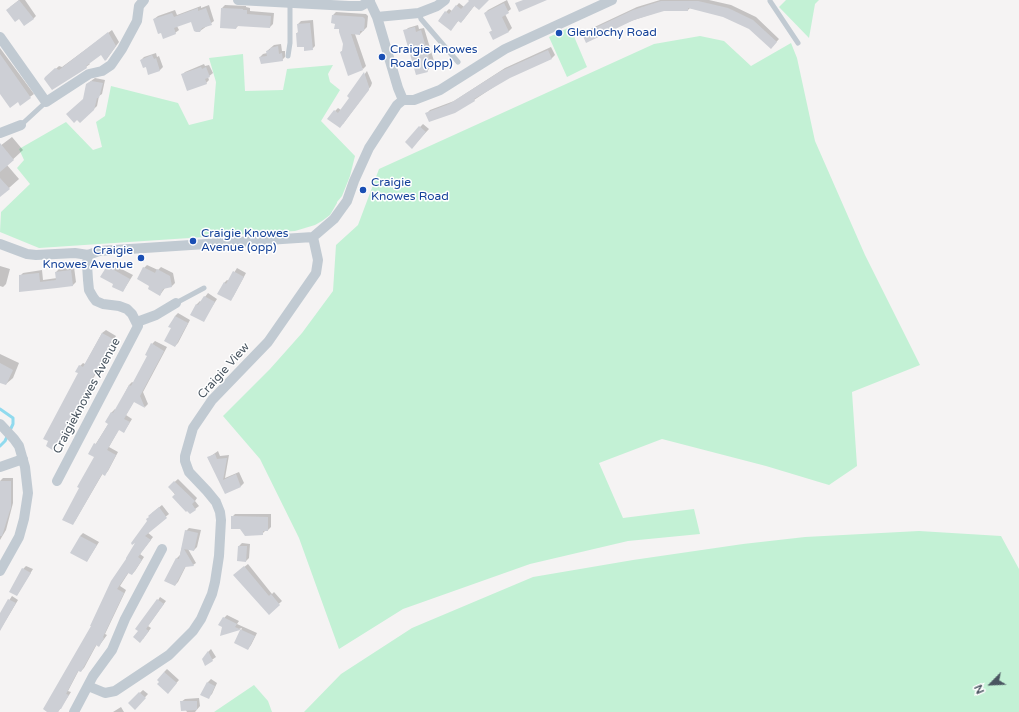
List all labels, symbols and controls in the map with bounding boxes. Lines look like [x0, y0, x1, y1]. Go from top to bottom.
place label: Glenlochy Road [567, 26, 657, 40]
marker: Glenlochy Road [554, 28, 564, 38]
place label: Craigie Knowes Road (opp) [390, 43, 478, 71]
marker: Craigie Knowes Road (opp) [377, 52, 387, 62]
place label: Craigie Knowes Road [371, 176, 449, 204]
marker: Craigie Knowes Road [358, 185, 368, 195]
place label: Craigie Knowes Avenue (opp) [201, 227, 289, 255]
marker: Craigie Knowes Avenue (opp) [188, 236, 198, 246]
place label: Craigie Knowes Avenue [42, 244, 133, 272]
marker: Craigie Knowes Avenue [136, 253, 146, 263]
street label: Craigieknowes Avenue [50, 336, 124, 456]
street label: Craigie View [195, 340, 253, 402]
north arrow [971, 664, 1011, 704]
text: N [972, 682, 987, 696]

